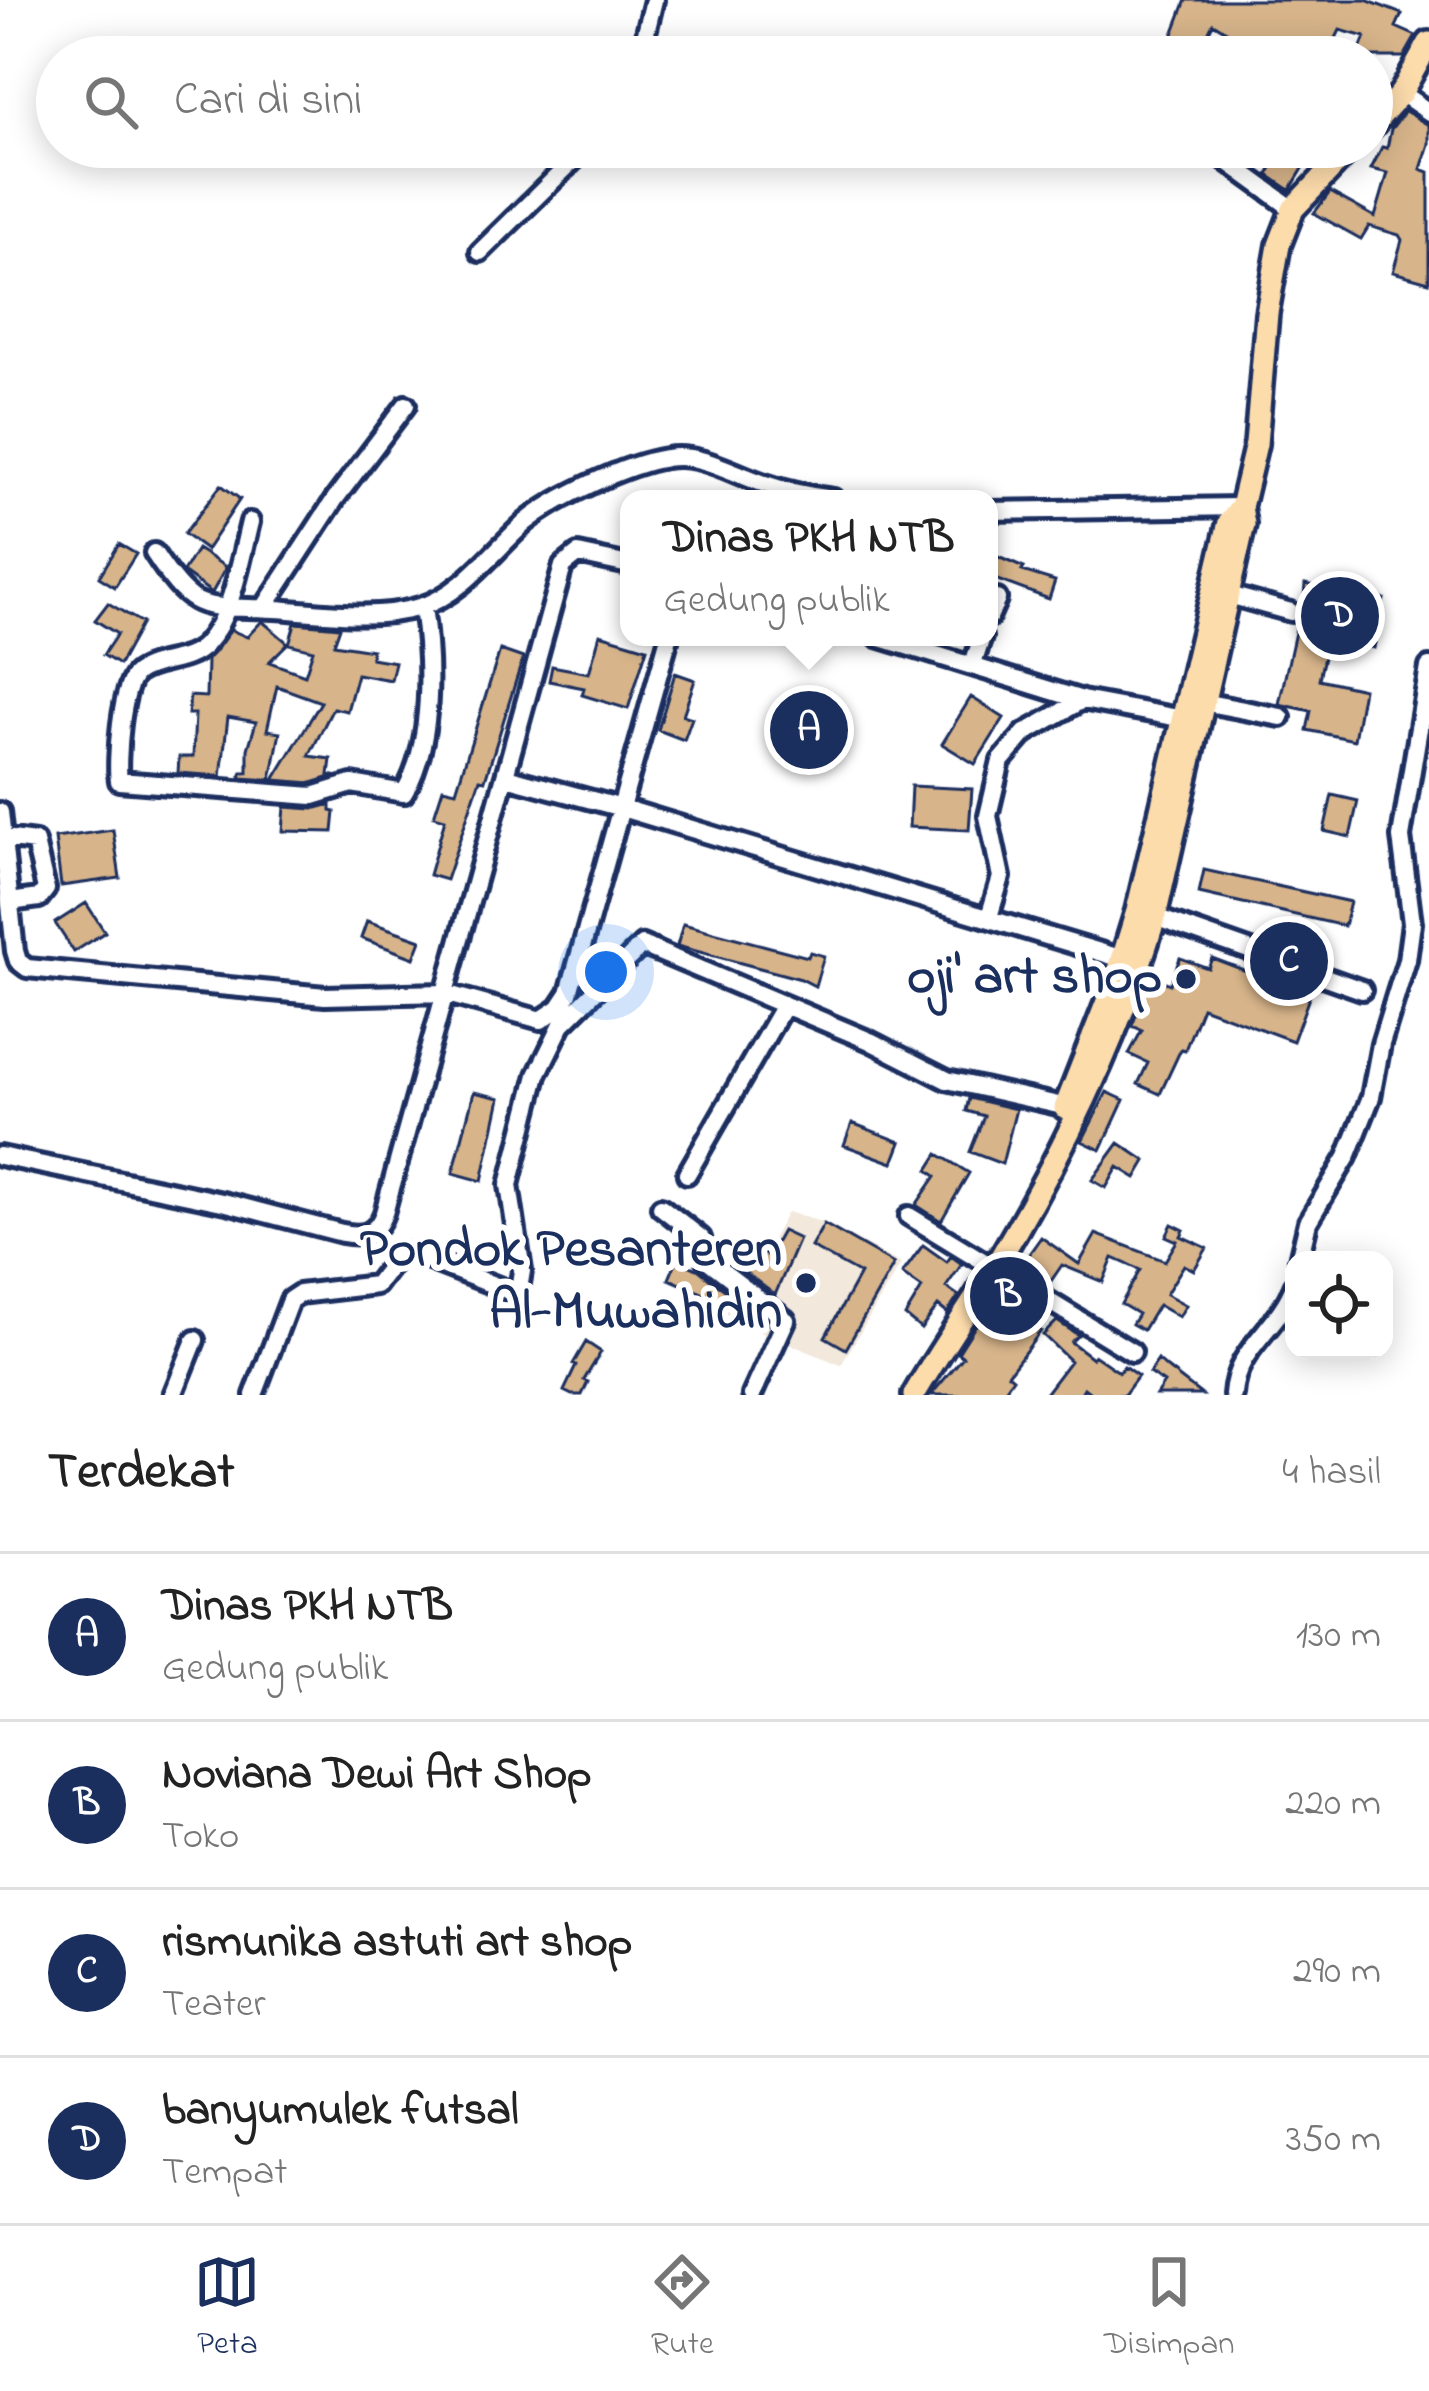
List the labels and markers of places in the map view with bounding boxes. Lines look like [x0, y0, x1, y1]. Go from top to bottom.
pin: D [1301, 571, 1379, 661]
pin: A [770, 685, 848, 775]
pin: C [1250, 916, 1328, 1006]
place label: oji' art shop [907, 940, 1162, 1018]
marker: oji' art shop [1173, 966, 1199, 992]
place label: Pondok Pesanteren Al-Muwahidin [360, 1213, 782, 1353]
pin: B [970, 1251, 1048, 1341]
marker: Pondok Pesanteren Al-Muwahidin [793, 1270, 819, 1296]

